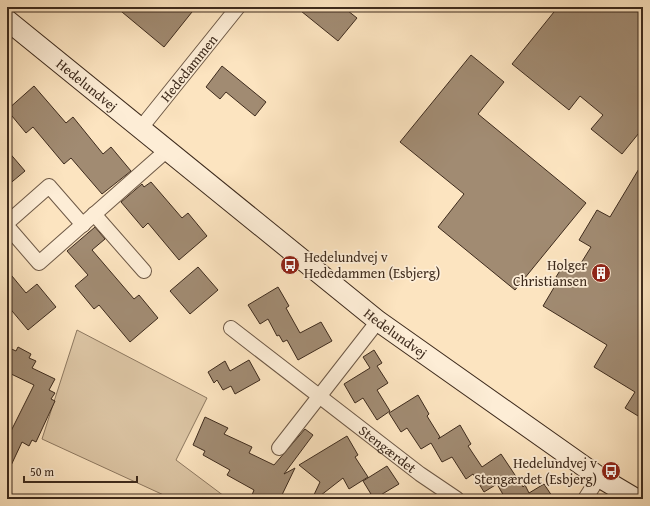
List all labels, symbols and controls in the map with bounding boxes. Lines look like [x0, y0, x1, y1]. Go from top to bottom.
street label: Hededammen [156, 30, 222, 106]
street label: Hedelundvej [52, 54, 122, 116]
place label: Hedelundvej v Hededammen (Esbjerg) [304, 247, 440, 283]
bus stop icon: Hedelundvej v Hededammen (Esbjerg) [279, 254, 301, 276]
place label: Holger Christiansen [513, 255, 587, 291]
building icon: Holger Christiansen [590, 262, 612, 284]
street label: Hedelundvej [360, 303, 431, 363]
street label: Stengærdet [355, 420, 421, 478]
place label: Hedelundvej v Stengærdet (Esbjerg) [474, 453, 597, 489]
scale bar [24, 458, 137, 484]
bus stop icon: Hedelundvej v Stengærdet (Esbjerg) [600, 460, 622, 482]
text: 50 m [30, 463, 54, 480]

